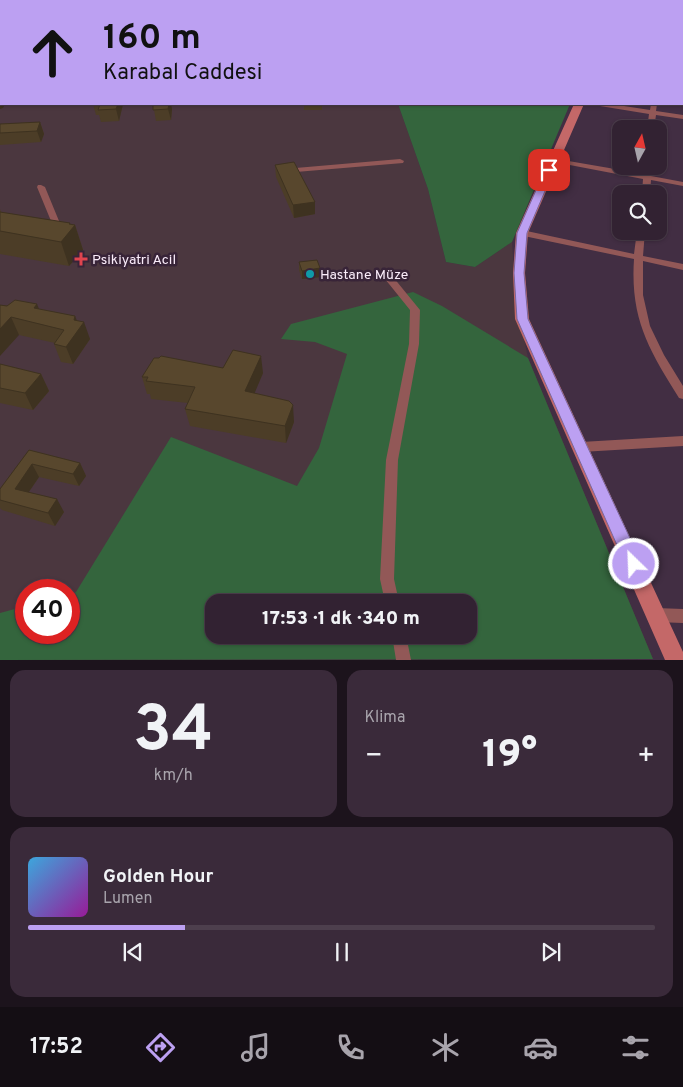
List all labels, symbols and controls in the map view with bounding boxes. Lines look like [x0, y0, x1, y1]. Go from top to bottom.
text: 160 m [103, 17, 201, 61]
icon: ahead [20, 20, 85, 85]
text: Karabal Caddesi [103, 60, 262, 87]
north arrow [612, 120, 668, 175]
map controls [612, 120, 667, 240]
pin [528, 149, 570, 191]
icon: arrive [535, 156, 563, 184]
button: search [612, 185, 667, 240]
marker: Psikiyatri Acil [74, 252, 88, 266]
place label: Psikiyatri Acil [92, 252, 176, 269]
place label: Hastane Müze [320, 267, 408, 284]
marker: Hastane Müze [304, 268, 316, 280]
position arrow [607, 537, 659, 589]
speed limit sign: 40 [15, 579, 80, 644]
text: 17:53 · 1 dk · 340 m [262, 607, 420, 631]
text: 34 [133, 692, 214, 774]
text: Klima [365, 708, 405, 728]
text: 19° [482, 732, 537, 781]
text: − [365, 739, 383, 775]
text: + [637, 739, 655, 775]
text: km/h [154, 766, 193, 786]
text: Golden Hour [103, 865, 214, 889]
text: Lumen [103, 889, 153, 909]
icon: previous [119, 938, 147, 966]
icon: pause [328, 938, 356, 966]
icon: next [537, 938, 565, 966]
icon: directions [143, 1030, 178, 1065]
icon: music [238, 1030, 273, 1065]
icon: phone [333, 1030, 368, 1065]
icon: climate [428, 1030, 463, 1065]
icon: car [523, 1030, 558, 1065]
icon: filters [618, 1030, 653, 1065]
text: 17:52 [30, 1034, 83, 1061]

